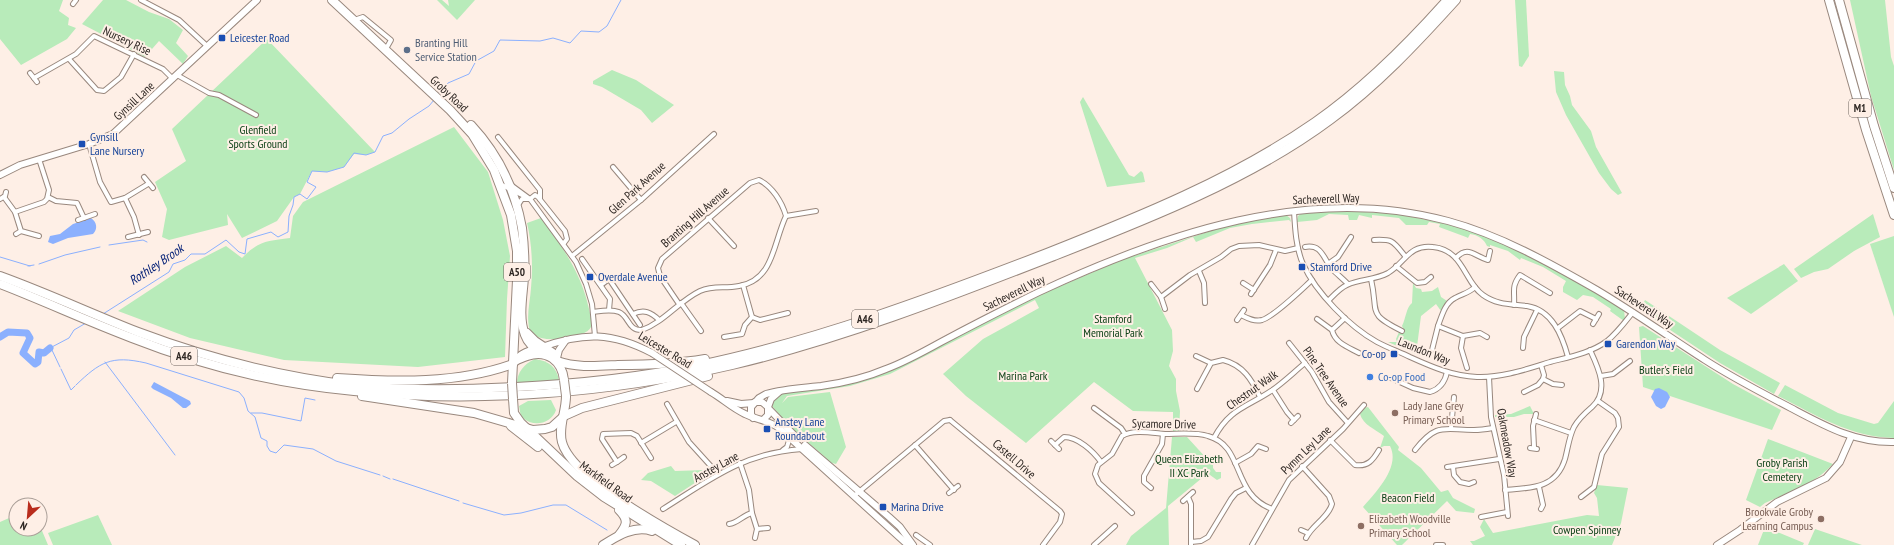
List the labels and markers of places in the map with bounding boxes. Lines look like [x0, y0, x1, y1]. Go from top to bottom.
place label: Leicester Road [230, 30, 290, 45]
marker: Leicester Road [217, 33, 227, 43]
place label: Branting Hill Service Station [415, 35, 477, 64]
marker: Branting Hill Service Station [402, 45, 412, 55]
place label: Gynsill Lane Nursery [90, 129, 145, 158]
marker: Gynsill Lane Nursery [77, 139, 87, 149]
place label: Stamford Drive [1310, 259, 1372, 274]
marker: Stamford Drive [1297, 262, 1307, 272]
place label: Overdale Avenue [598, 269, 668, 284]
marker: Overdale Avenue [585, 272, 595, 282]
place label: Garendon Way [1616, 336, 1676, 351]
marker: Garendon Way [1603, 339, 1613, 349]
place label: Co-op [1362, 346, 1386, 361]
marker: Co-op [1389, 349, 1399, 359]
place label: Co-op Food [1378, 369, 1425, 384]
marker: Co-op Food [1365, 372, 1375, 382]
place label: Lady Jane Grey Primary School [1403, 398, 1465, 427]
marker: Lady Jane Grey Primary School [1390, 408, 1400, 418]
place label: Anstey Lane Roundabout [775, 414, 826, 443]
marker: Anstey Lane Roundabout [762, 424, 772, 434]
place label: Marina Drive [891, 499, 944, 514]
marker: Marina Drive [878, 502, 888, 512]
place label: Brookvale Groby Learning Campus [1742, 504, 1813, 533]
place label: Elizabeth Woodville Primary School [1369, 511, 1451, 540]
marker: Brookvale Groby Learning Campus [1816, 514, 1826, 524]
marker: Elizabeth Woodville Primary School [1356, 521, 1366, 531]

